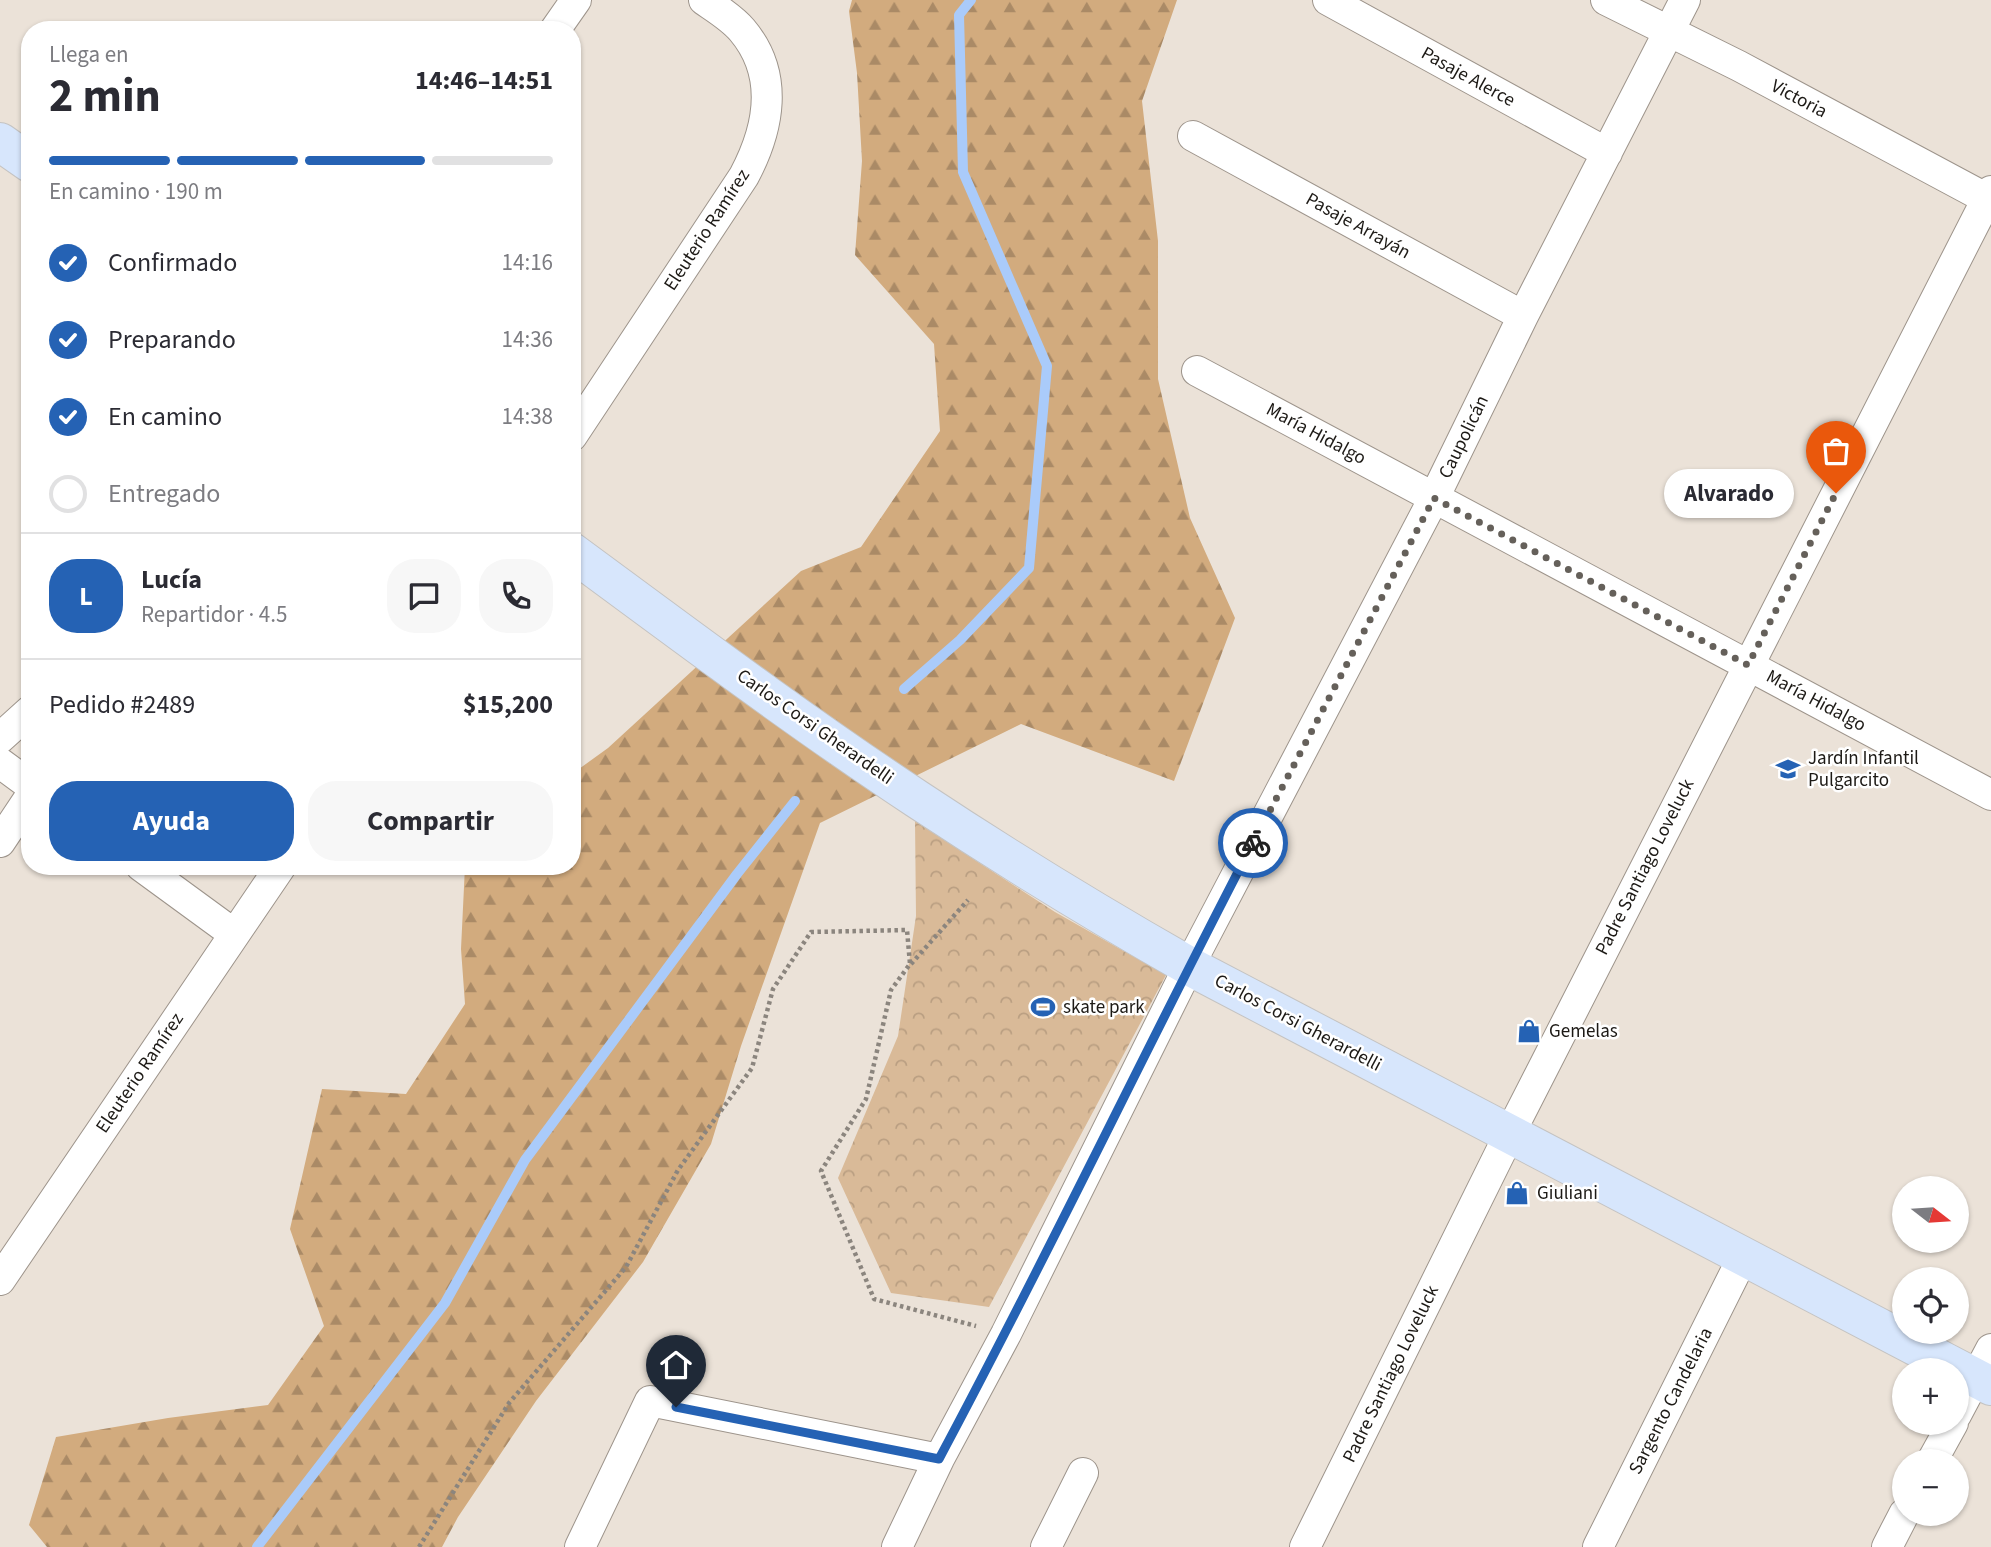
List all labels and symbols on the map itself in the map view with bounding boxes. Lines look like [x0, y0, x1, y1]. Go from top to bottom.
street label: Pasaje Alerce [1416, 40, 1520, 114]
street label: Victoria [1766, 73, 1832, 125]
street label: Eleuterio Ramírez [657, 164, 757, 296]
street label: Pasaje Arrayán [1301, 186, 1415, 266]
street label: Caupolicán [1432, 391, 1496, 483]
street label: María Hidalgo [1261, 396, 1371, 472]
pin [1806, 421, 1866, 493]
callout: Alvarado [1664, 468, 1794, 518]
street label: Carlos Corsi Gherardelli [731, 663, 899, 791]
street label: María Hidalgo [1761, 663, 1871, 739]
place label: Jardín Infantil Pulgarcito [1808, 745, 1919, 794]
school or university icon: Jardín Infantil Pulgarcito [1774, 755, 1802, 783]
street label: Padre Santiago Loveluck [1589, 774, 1701, 960]
courier [1218, 808, 1288, 878]
street label: Carlos Corsi Gherardelli [1210, 967, 1386, 1079]
sports icon: skate park [1029, 993, 1057, 1021]
place label: skate park [1063, 994, 1145, 1021]
street label: Eleuterio Ramírez [90, 1007, 190, 1139]
shop icon: Gemelas [1515, 1017, 1543, 1045]
place label: Gemelas [1549, 1018, 1618, 1045]
north arrow [1892, 1176, 1969, 1253]
shop icon: Giuliani [1503, 1179, 1531, 1207]
place label: Giuliani [1537, 1180, 1598, 1207]
street label: Padre Santiago Loveluck [1336, 1280, 1446, 1467]
street label: Sargento Candelaria [1622, 1323, 1720, 1479]
pin [646, 1335, 706, 1407]

